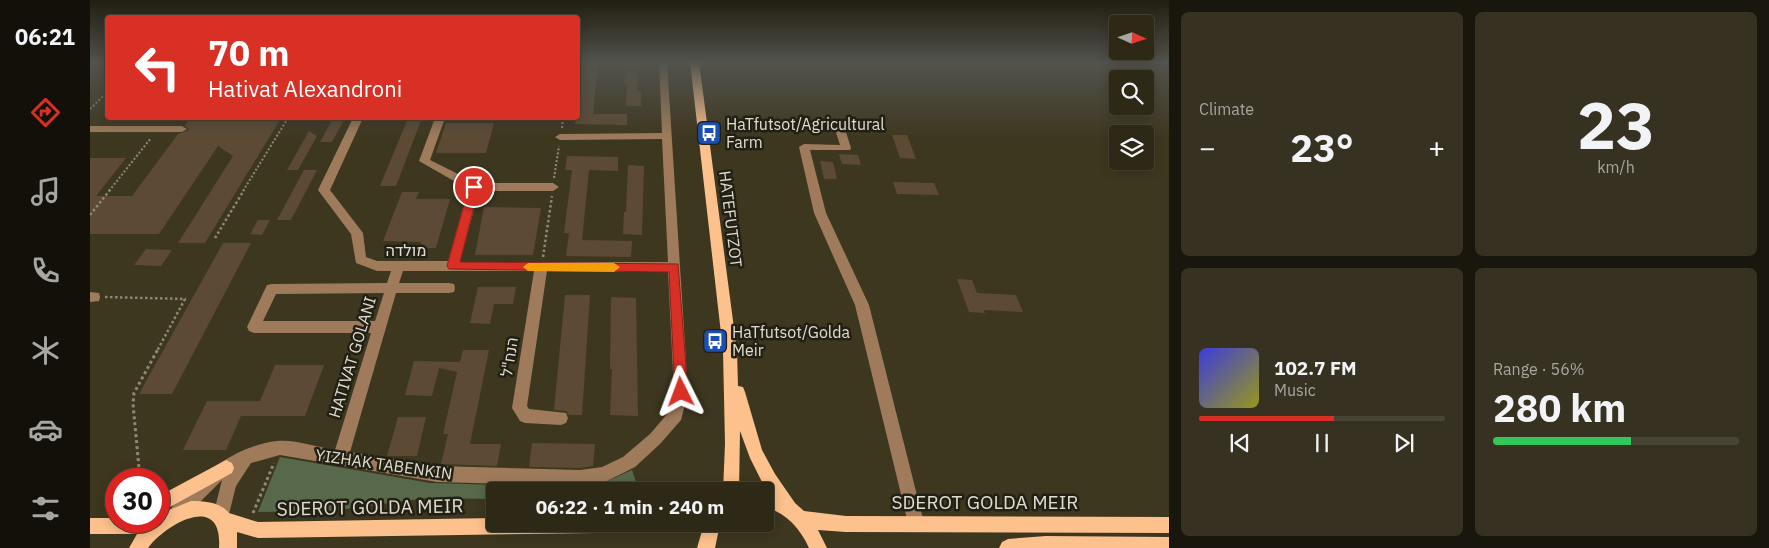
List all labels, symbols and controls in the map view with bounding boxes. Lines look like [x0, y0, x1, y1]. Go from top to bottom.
north arrow [1109, 15, 1154, 60]
map controls [1109, 15, 1154, 170]
text: 06:21 [15, 22, 75, 51]
text: 70 m [208, 30, 290, 76]
icon: left [125, 35, 190, 100]
button: search [1109, 70, 1154, 115]
text: Hativat Alexandroni [208, 74, 402, 103]
text: 23 [1577, 82, 1655, 167]
icon: directions [28, 95, 63, 130]
text: Climate [1199, 99, 1254, 119]
place label: HaTfutsot/Agricultural Farm [726, 114, 885, 152]
bus stop icon: HaTfutsot/Agricultural Farm [696, 120, 722, 146]
text: 23° [1290, 123, 1354, 172]
button: layers [1109, 125, 1154, 170]
text: − [1199, 129, 1216, 166]
text: + [1428, 129, 1445, 166]
text: km/h [1597, 157, 1635, 177]
pin [453, 166, 495, 208]
street label: HATEFUTZOT [715, 170, 747, 268]
icon: arrive [460, 173, 488, 201]
icon: music [28, 174, 63, 209]
street label: מולדה [386, 240, 426, 260]
icon: phone [28, 253, 63, 288]
street label: HATIVAT GOLANI [324, 294, 380, 420]
place label: HaTfutsot/Golda Meir [732, 322, 851, 360]
bus stop icon: HaTfutsot/Golda Meir [702, 328, 728, 354]
icon: climate [28, 333, 63, 368]
street label: הנח"ל [496, 336, 522, 378]
text: 102.7 FM [1274, 356, 1357, 380]
text: Range · 56% [1493, 359, 1585, 379]
position arrow [654, 365, 706, 417]
text: Music [1274, 380, 1316, 400]
text: 280 km [1493, 383, 1626, 432]
icon: car [28, 412, 63, 447]
icon: previous [1226, 429, 1254, 457]
icon: pause [1308, 429, 1336, 457]
icon: next [1390, 429, 1418, 457]
street label: YIZHAK TABENKIN [314, 444, 454, 484]
speed limit sign: 30 [105, 468, 170, 533]
street label: SDEROT GOLDA MEIR [892, 490, 1078, 514]
icon: filters [28, 491, 63, 526]
street label: SDEROT GOLDA MEIR [276, 493, 464, 521]
text: 06:22 · 1 min · 240 m [536, 495, 724, 519]

